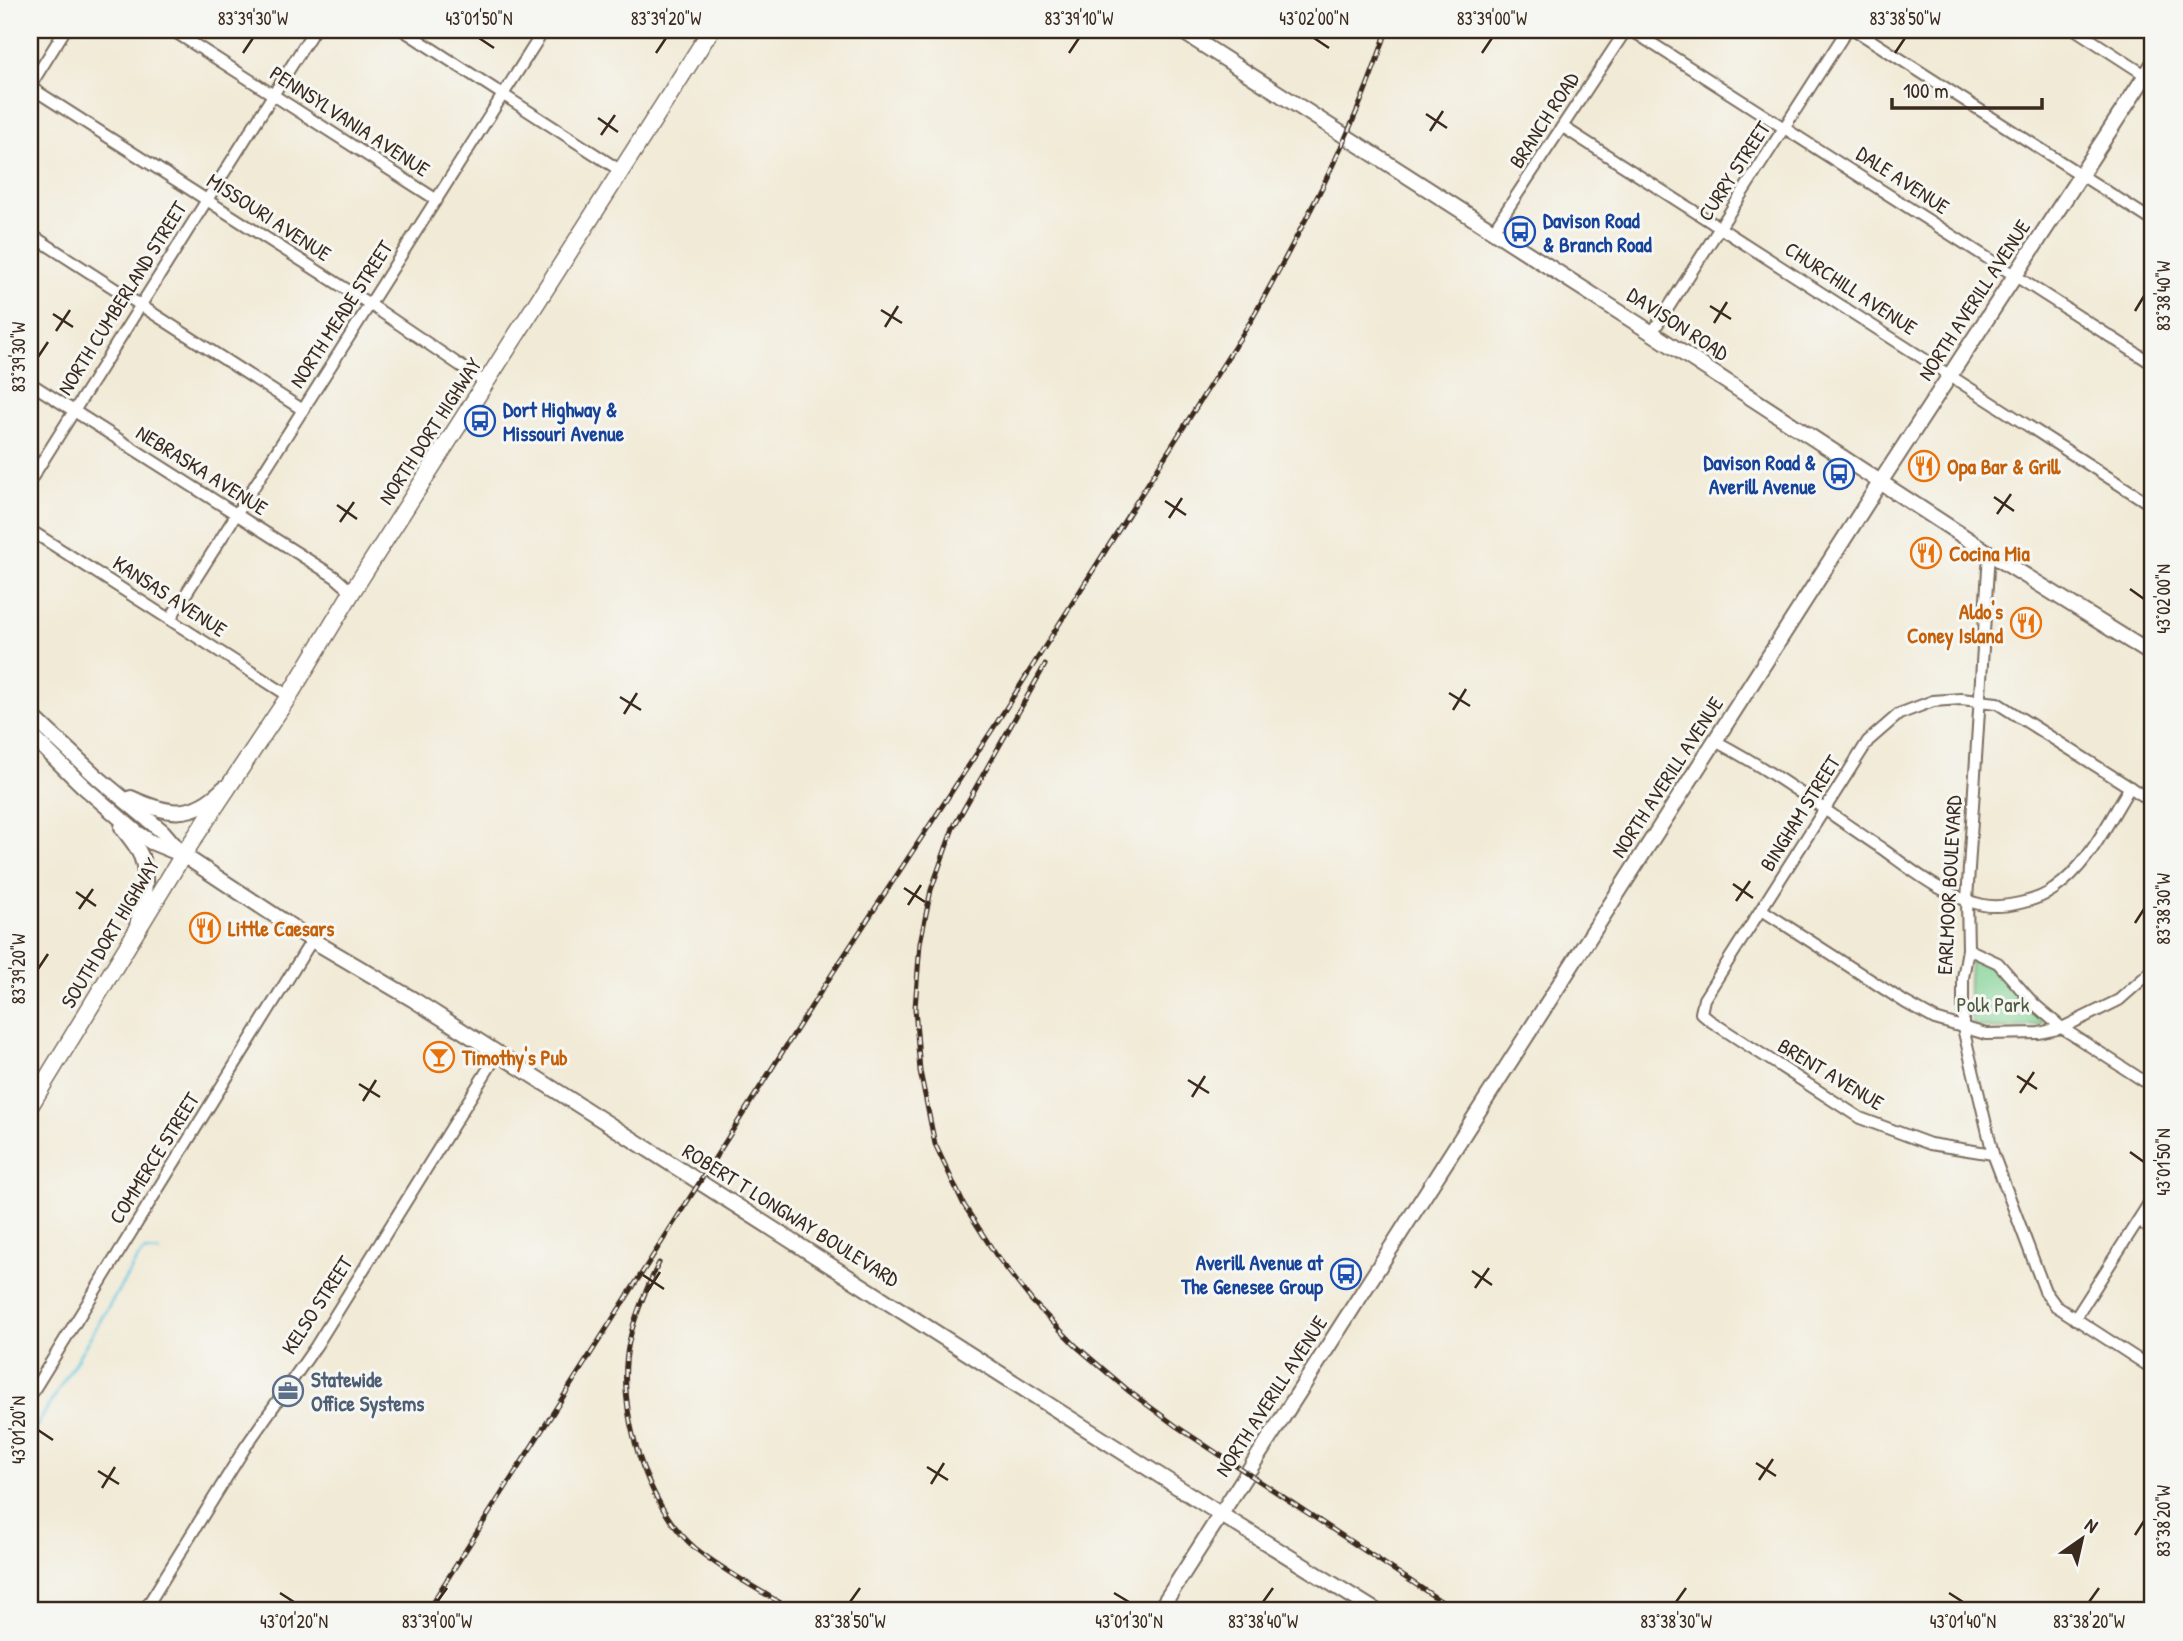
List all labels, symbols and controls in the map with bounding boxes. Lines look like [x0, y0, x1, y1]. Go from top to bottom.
text: 83°39'30"W [218, 6, 288, 31]
text: 43°01'50"N [445, 6, 513, 31]
text: 83°39'20"W [631, 6, 701, 31]
text: 83°39'10"W [1045, 6, 1113, 31]
text: 43°02'00"N [1279, 6, 1349, 31]
text: 83°39'00"W [1457, 6, 1527, 31]
text: 83°38'50"W [1869, 6, 1941, 31]
street label: PENNSYLVANIA AVENUE [265, 58, 435, 184]
street label: BRANCH ROAD [1502, 66, 1586, 174]
scale bar [1892, 66, 2043, 110]
text: 100 m [1903, 76, 1949, 105]
street label: CURRY STREET [1691, 114, 1778, 227]
street label: DALE AVENUE [1851, 139, 1955, 221]
street label: MISSOURI AVENUE [201, 166, 337, 268]
street label: NORTH CUMBERLAND STREET [51, 195, 194, 400]
place label: Davison Road & Branch Road [1543, 206, 1652, 259]
street label: NORTH AVERILL AVENUE [1911, 214, 2037, 386]
bus stop icon: Davison Road & Branch Road [1503, 215, 1537, 249]
street label: NORTH MEADE STREET [282, 234, 400, 393]
street label: CHURCHILL AVENUE [1779, 234, 1923, 342]
text: 83°38'40"W [2151, 261, 2176, 331]
street label: DAVISON ROAD [1622, 280, 1734, 368]
text: 83°39'30"W [6, 322, 31, 392]
street label: NORTH DORT HIGHWAY [372, 351, 489, 510]
place label: Dort Highway & Missouri Avenue [503, 395, 625, 448]
bus stop icon: Dort Highway & Missouri Avenue [463, 404, 497, 438]
street label: NEBRASKA AVENUE [131, 418, 273, 522]
place label: Davison Road & Averill Avenue [1703, 448, 1817, 501]
restaurant icon: Opa Bar & Grill [1907, 449, 1941, 483]
place label: Opa Bar & Grill [1947, 452, 2061, 482]
bus stop icon: Davison Road & Averill Avenue [1822, 457, 1856, 491]
restaurant icon: Cocina Mia [1909, 536, 1943, 570]
place label: Cocina Mia [1949, 539, 2031, 568]
street label: KANSAS AVENUE [108, 548, 232, 644]
text: 43°02'00"N [2151, 564, 2176, 634]
place label: Aldo's Coney Island [1907, 597, 2004, 651]
restaurant icon: Aldo's Coney Island [2009, 606, 2043, 640]
street label: NORTH AVERILL AVENUE [1604, 691, 1730, 863]
street label: BINGHAM STREET [1753, 749, 1848, 877]
street label: EARLMOOR BOULEVARD [1930, 795, 1968, 975]
street label: SOUTH DORT HIGHWAY [54, 852, 167, 1013]
text: 83°38'30"W [2151, 873, 2176, 945]
restaurant icon: Little Caesars [188, 911, 222, 945]
place label: Little Caesars [228, 914, 334, 943]
text: 83°39'20"W [6, 934, 31, 1004]
park label: Polk Park [1957, 990, 2030, 1019]
street label: BRENT AVENUE [1773, 1031, 1889, 1117]
bar icon: Timothy's Pub [422, 1040, 456, 1074]
place label: Timothy's Pub [461, 1043, 568, 1073]
street label: COMMERCE STREET [102, 1086, 207, 1229]
text: 43°01'50"N [2151, 1128, 2176, 1196]
street label: ROBERT T LONGWAY BOULEVARD [677, 1136, 905, 1294]
place label: Averill Avenue at The Genesee Group [1180, 1248, 1324, 1302]
street label: KELSO STREET [274, 1249, 360, 1360]
bus stop icon: Averill Avenue at The Genesee Group [1329, 1257, 1363, 1291]
street label: NORTH AVERILL AVENUE [1208, 1310, 1334, 1482]
place label: Statewide Office Systems [311, 1365, 424, 1419]
office icon: Statewide Office Systems [271, 1374, 305, 1408]
text: 43°01'20"N [6, 1396, 31, 1464]
text: 83°38'20"W [2151, 1485, 2176, 1557]
north arrow [2046, 1504, 2116, 1574]
text: N [2080, 1511, 2103, 1539]
text: 43°01'20"N [260, 1609, 328, 1634]
text: 83°39'00"W [402, 1609, 472, 1634]
text: 83°38'50"W [814, 1609, 886, 1634]
text: 43°01'30"N [1095, 1609, 1163, 1634]
text: 83°38'40"W [1228, 1609, 1298, 1634]
text: 83°38'30"W [1640, 1609, 1712, 1634]
text: 43°01'40"N [1930, 1609, 1996, 1634]
text: 83°38'20"W [2053, 1609, 2125, 1634]

